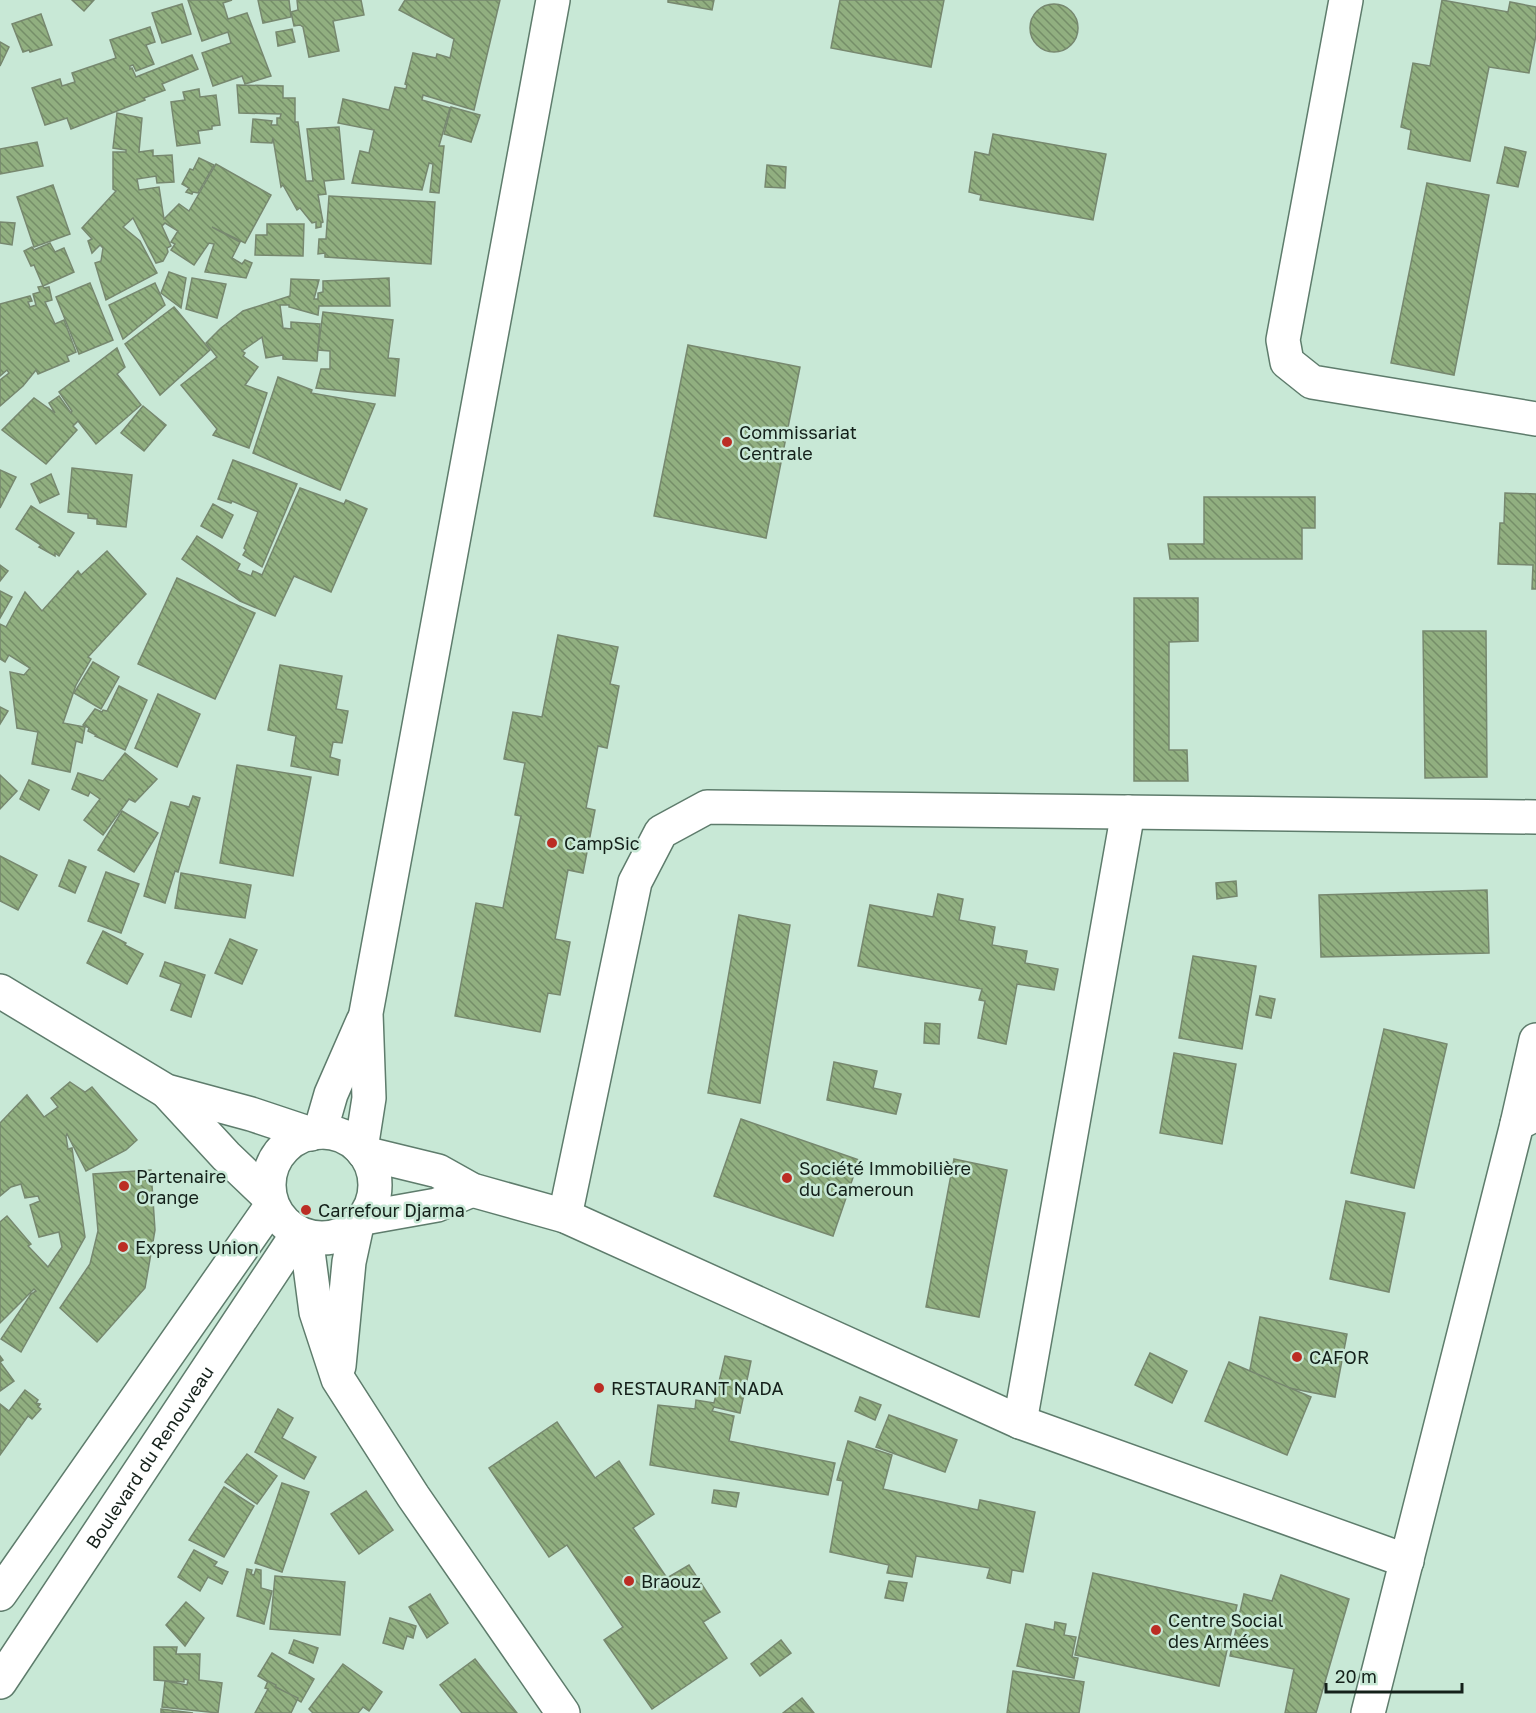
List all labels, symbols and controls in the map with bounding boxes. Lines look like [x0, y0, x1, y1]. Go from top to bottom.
place label: Commissariat Centrale [739, 421, 857, 464]
marker: Commissariat Centrale [720, 435, 734, 449]
place label: CampSic [564, 832, 640, 854]
marker: CampSic [545, 836, 559, 850]
place label: Société Immobilière du Cameroun [799, 1157, 971, 1200]
place label: Partenaire Orange [136, 1165, 226, 1208]
marker: Société Immobilière du Cameroun [780, 1171, 794, 1185]
marker: Partenaire Orange [117, 1179, 131, 1193]
place label: Carrefour Djarma [318, 1199, 465, 1221]
marker: Carrefour Djarma [299, 1203, 313, 1217]
place label: Express Union [135, 1236, 259, 1258]
marker: Express Union [116, 1240, 130, 1254]
place label: CAFOR [1309, 1346, 1369, 1368]
marker: CAFOR [1290, 1350, 1304, 1364]
street label: Boulevard du Renouveau [81, 1362, 218, 1553]
place label: RESTAURANT NADA [611, 1377, 784, 1399]
marker: RESTAURANT NADA [592, 1381, 606, 1395]
place label: Braouz [641, 1570, 701, 1592]
marker: Braouz [622, 1574, 636, 1588]
place label: Centre Social des Armées [1168, 1609, 1284, 1652]
marker: Centre Social des Armées [1149, 1623, 1163, 1637]
scale bar [1326, 1656, 1462, 1694]
text: 20 m [1335, 1665, 1377, 1687]

